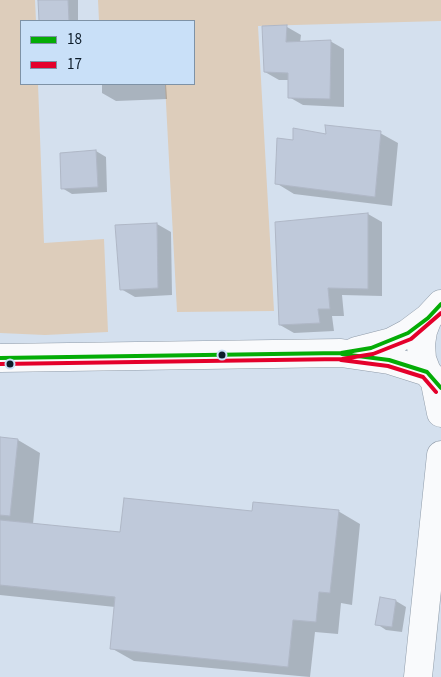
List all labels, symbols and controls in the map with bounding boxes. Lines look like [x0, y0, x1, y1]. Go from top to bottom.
legend [20, 20, 195, 85]
text: 18 [67, 29, 82, 50]
text: 17 [67, 54, 82, 75]
unlabelled marker [217, 350, 227, 360]
unlabelled marker [5, 359, 15, 369]

